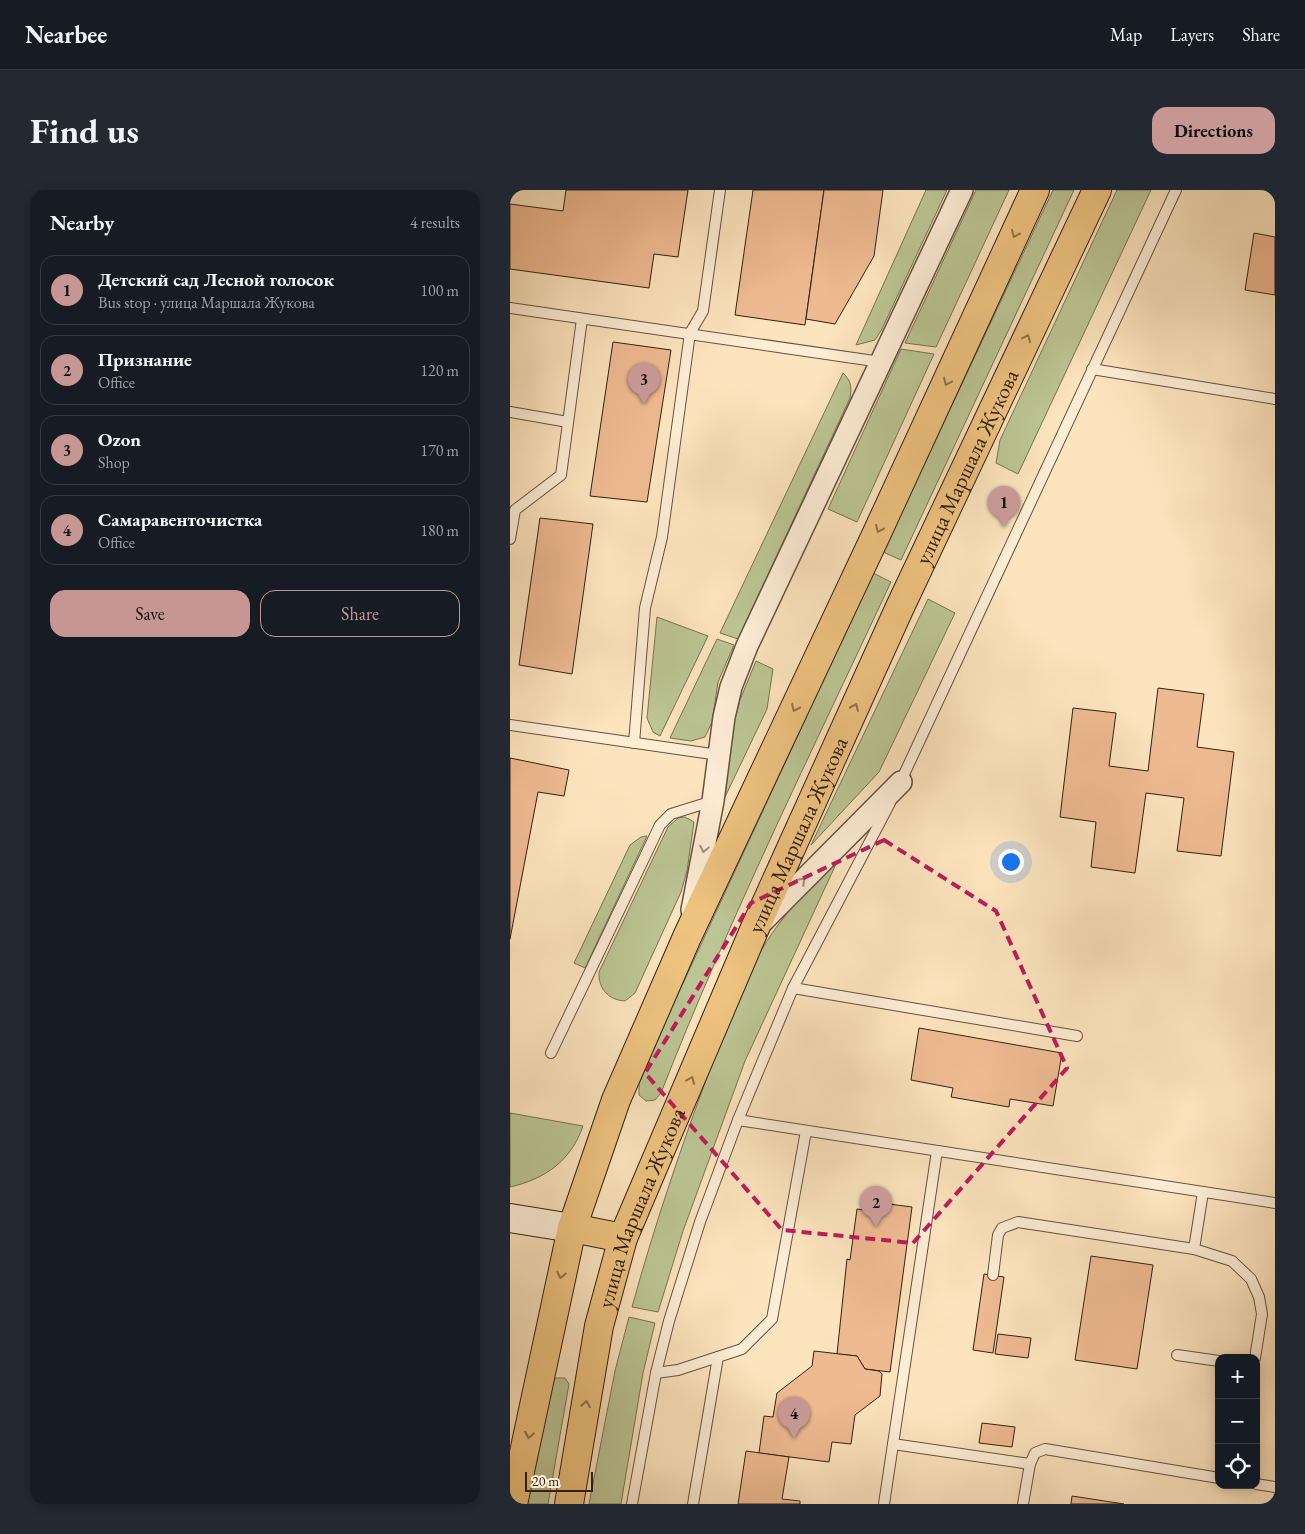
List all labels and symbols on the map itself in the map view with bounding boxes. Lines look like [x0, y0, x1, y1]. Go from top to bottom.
one-way arrow [1011, 229, 1021, 238]
one-way arrow [1021, 334, 1032, 343]
pin: 3 [628, 363, 660, 404]
street label: улица Маршала Жукова [908, 364, 1025, 569]
one-way arrow [943, 377, 953, 386]
pin: 1 [988, 486, 1020, 527]
one-way arrow [875, 524, 885, 533]
one-way arrow [790, 703, 801, 712]
one-way arrow [848, 703, 859, 712]
street label: улица Маршала Жукова [740, 732, 854, 938]
one-way arrow [699, 845, 710, 854]
your location [998, 849, 1024, 875]
one-way arrow [796, 878, 805, 887]
one-way arrow [684, 1076, 695, 1085]
street label: улица Маршала Жукова [590, 1103, 692, 1311]
pin: 2 [860, 1186, 892, 1227]
one-way arrow [556, 1271, 567, 1280]
pin: 4 [778, 1397, 810, 1438]
one-way arrow [580, 1400, 590, 1409]
one-way arrow [524, 1430, 534, 1439]
scale bar [525, 1469, 592, 1492]

